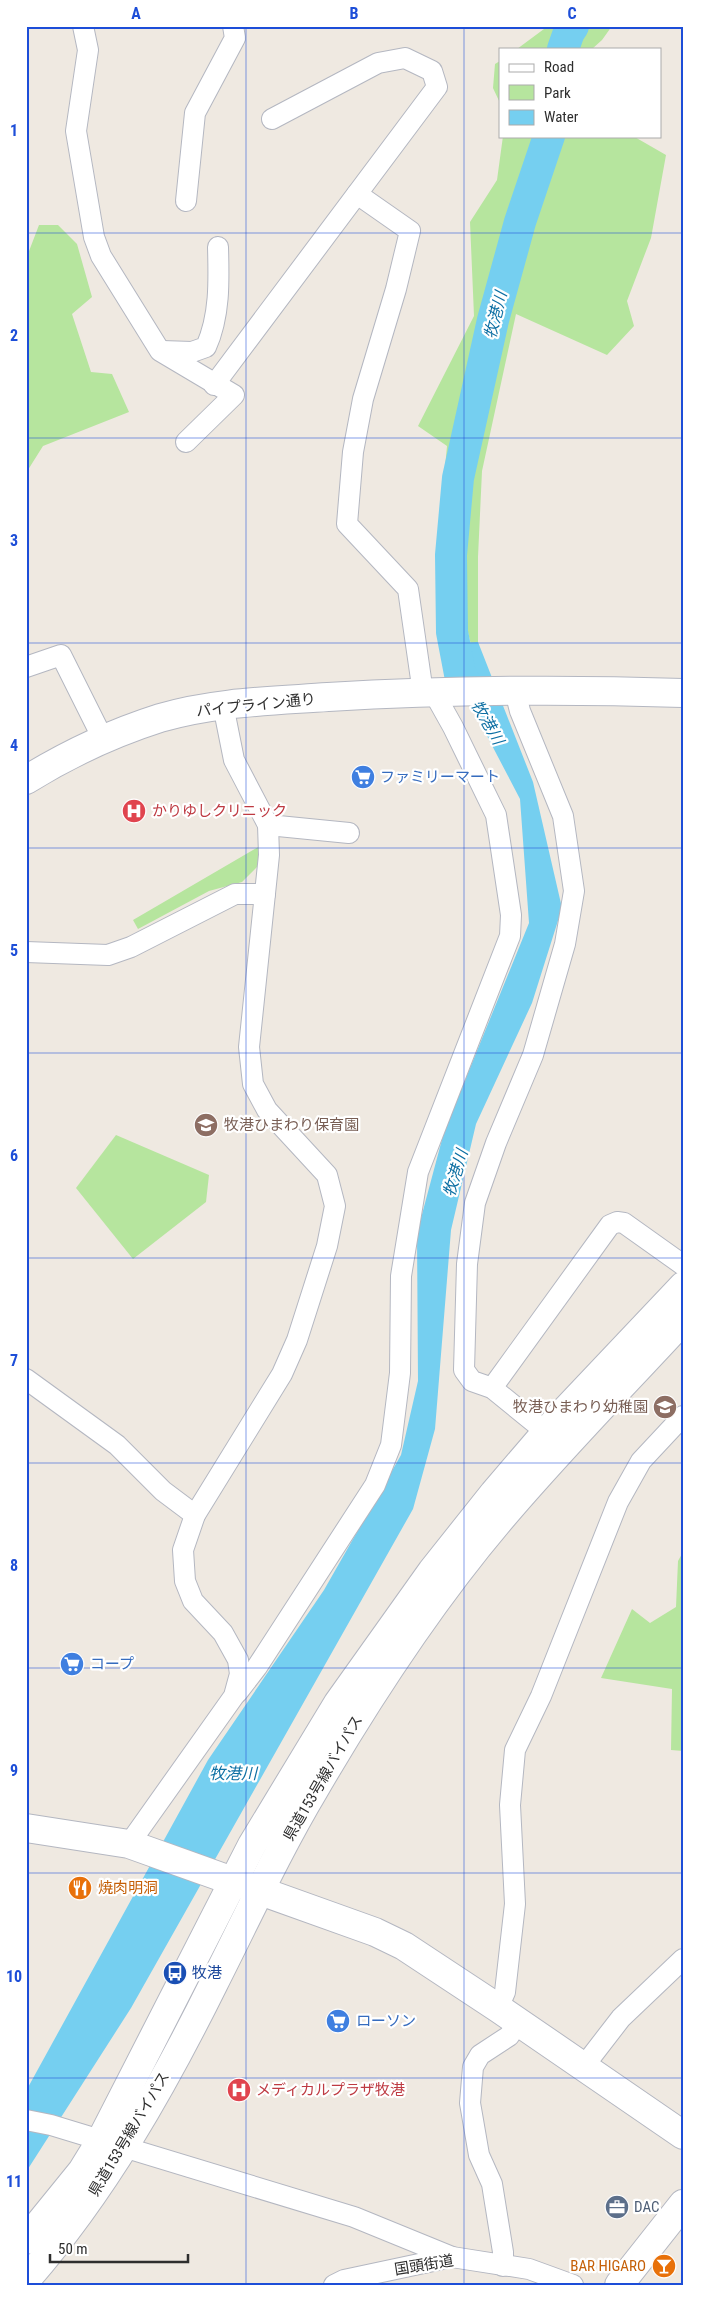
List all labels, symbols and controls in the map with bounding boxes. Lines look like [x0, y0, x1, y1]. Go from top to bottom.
text: A [131, 4, 141, 23]
text: B [350, 4, 359, 23]
text: C [567, 4, 577, 23]
legend [499, 48, 662, 138]
text: Road [544, 58, 574, 76]
text: Park [544, 84, 571, 102]
text: Water [544, 108, 579, 126]
text: 1 [10, 121, 18, 140]
water label: 牧港川 [480, 288, 511, 341]
text: 2 [10, 326, 18, 345]
text: 3 [10, 531, 18, 550]
street label: パイプライン通り [195, 690, 317, 720]
water label: 牧港川 [467, 697, 509, 750]
text: 4 [10, 736, 18, 755]
supermarket icon: ファミリーマート [350, 764, 376, 790]
place label: ファミリーマート [380, 768, 500, 786]
hospital icon: かりゆしクリニック [121, 798, 147, 824]
place label: かりゆしクリニック [152, 802, 287, 820]
text: 5 [10, 941, 18, 960]
school or university icon: 牧港ひまわり保育園 [193, 1112, 219, 1138]
place label: 牧港ひまわり保育園 [224, 1116, 359, 1134]
text: 6 [10, 1146, 18, 1165]
water label: 牧港川 [439, 1146, 472, 1199]
text: 7 [10, 1351, 18, 1370]
school or university icon: 牧港ひまわり幼稚園 [652, 1394, 678, 1420]
place label: 牧港ひまわり幼稚園 [513, 1398, 648, 1416]
text: 8 [10, 1556, 18, 1575]
supermarket icon: コープ [59, 1651, 85, 1677]
place label: コープ [90, 1655, 134, 1673]
street label: 県道153号線バイパス [280, 1712, 366, 1844]
text: 9 [10, 1761, 18, 1780]
water label: 牧港川 [209, 1764, 259, 1783]
restaurant icon: 焼肉明洞 [67, 1875, 93, 1901]
place label: 焼肉明洞 [98, 1879, 158, 1897]
bus stop icon: 牧港 [162, 1960, 188, 1986]
place label: 牧港 [192, 1964, 222, 1982]
text: 10 [6, 1967, 22, 1986]
supermarket icon: ローソン [325, 2008, 351, 2034]
place label: ローソン [356, 2012, 416, 2030]
street label: 県道153号線バイパス [85, 2069, 173, 2199]
hospital icon: メディカルプラザ牧港 [226, 2077, 252, 2103]
place label: メディカルプラザ牧港 [256, 2081, 405, 2099]
text: 11 [6, 2172, 22, 2191]
office icon: DAC [604, 2194, 630, 2220]
place label: DAC [634, 2198, 659, 2216]
scale bar [50, 2231, 188, 2263]
text: 50 m [58, 2240, 88, 2258]
street label: 国頭街道 [393, 2251, 455, 2279]
bar icon: BAR HIGARO [651, 2253, 677, 2279]
place label: BAR HIGARO [570, 2257, 646, 2275]

